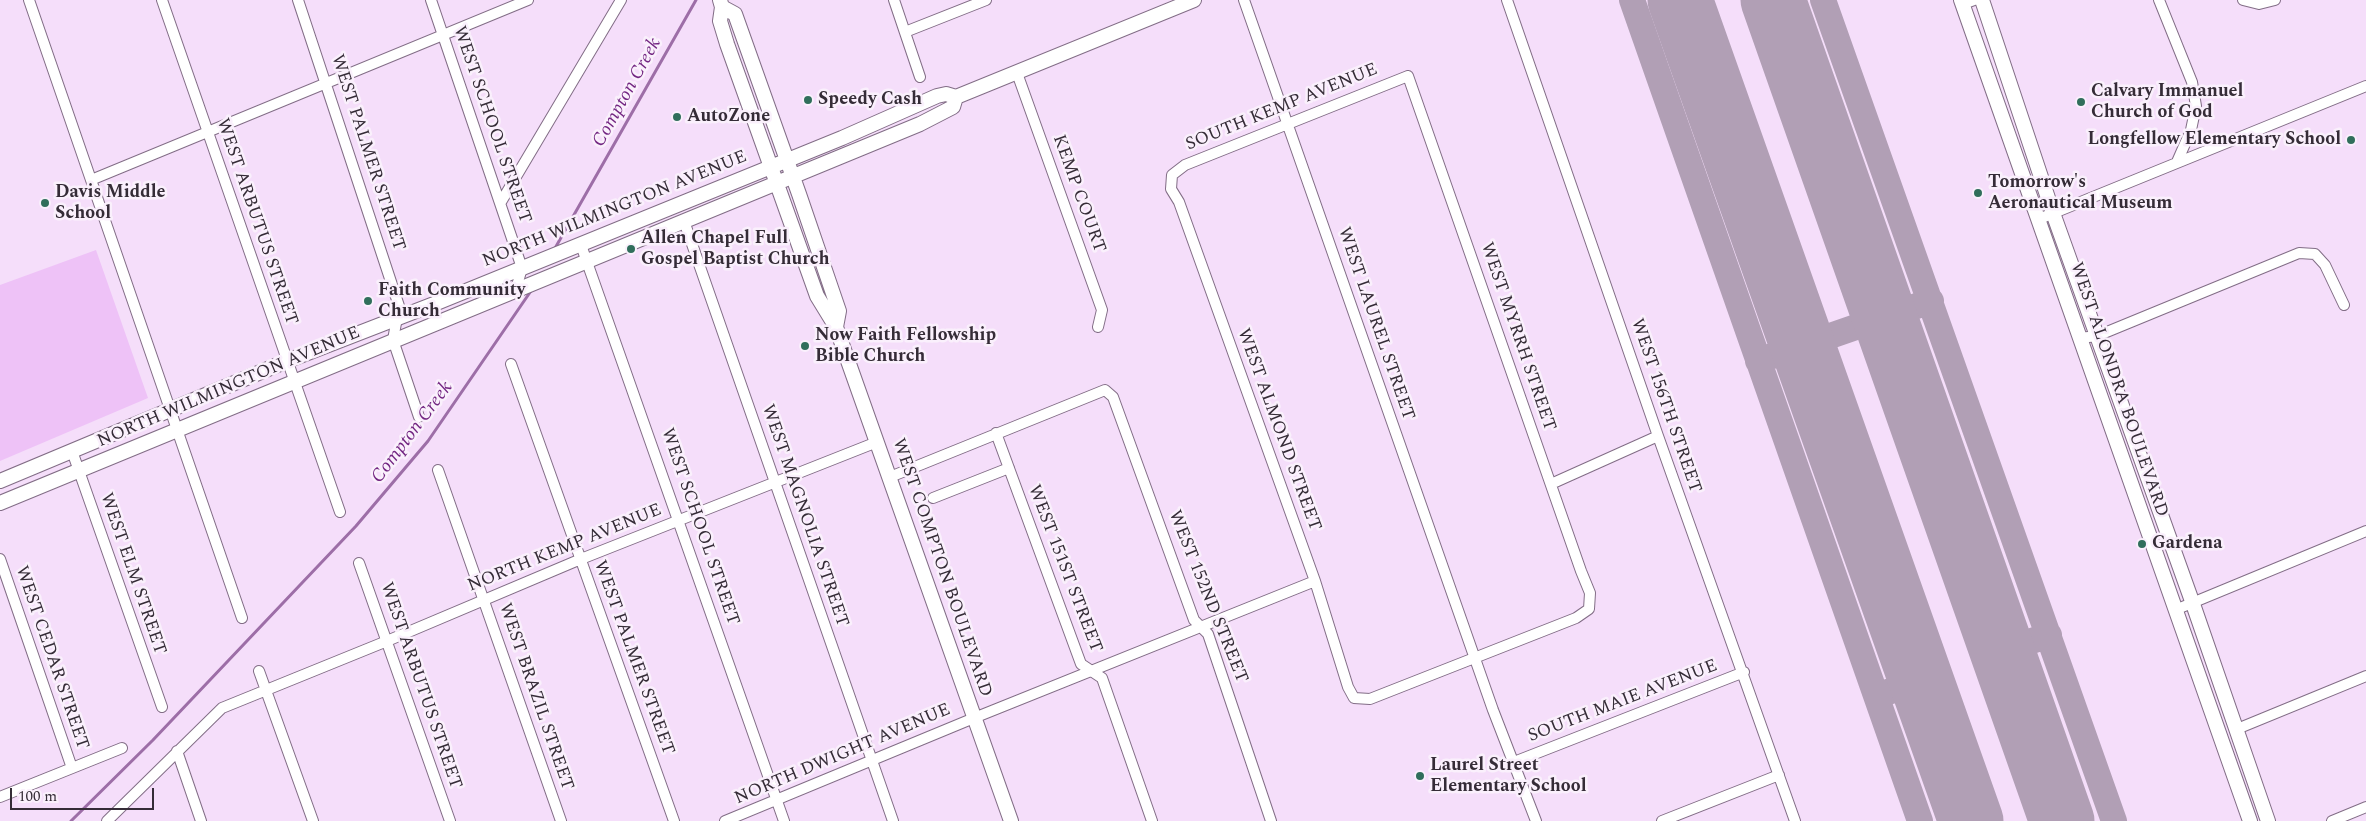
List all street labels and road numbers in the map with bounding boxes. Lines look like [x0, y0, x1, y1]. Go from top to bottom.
street label: WEST SCHOOL STREET [447, 24, 535, 226]
street label: WEST PALMER STREET [325, 52, 409, 254]
street label: SOUTH KEMP AVENUE [1183, 60, 1381, 156]
street label: WEST ARBUTUS STREET [210, 116, 302, 328]
street label: KEMP COURT [1047, 132, 1109, 256]
street label: NORTH WILMINGTON AVENUE [480, 147, 750, 273]
street label: WEST LAUREL STREET [1332, 225, 1418, 423]
street label: WEST MYRRH STREET [1475, 240, 1559, 434]
street label: WEST ALONDRA BOULEVARD [2064, 260, 2172, 520]
street label: WEST 156TH STREET [1625, 316, 1705, 496]
street label: NORTH WILMINGTON AVENUE [94, 323, 364, 453]
street label: WEST ALMOND STREET [1231, 326, 1325, 534]
street label: WEST MAGNOLIA STREET [756, 402, 852, 630]
street label: WEST SCHOOL STREET [655, 426, 743, 628]
street label: WEST COMPTON BOULEVARD [886, 436, 996, 700]
street label: WEST 151ST STREET [1022, 482, 1106, 656]
street label: WEST ELM STREET [94, 490, 170, 658]
street label: NORTH KEMP AVENUE [465, 500, 665, 598]
street label: WEST 152ND STREET [1162, 507, 1252, 687]
street label: WEST PALMER STREET [588, 558, 678, 758]
street label: WEST CEDAR STREET [9, 563, 93, 753]
street label: WEST ARBUTUS STREET [374, 580, 466, 792]
street label: WEST BRAZIL STREET [493, 601, 577, 793]
street label: SOUTH MAIE AVENUE [1525, 656, 1721, 748]
street label: NORTH DWIGHT AVENUE [732, 700, 954, 810]

